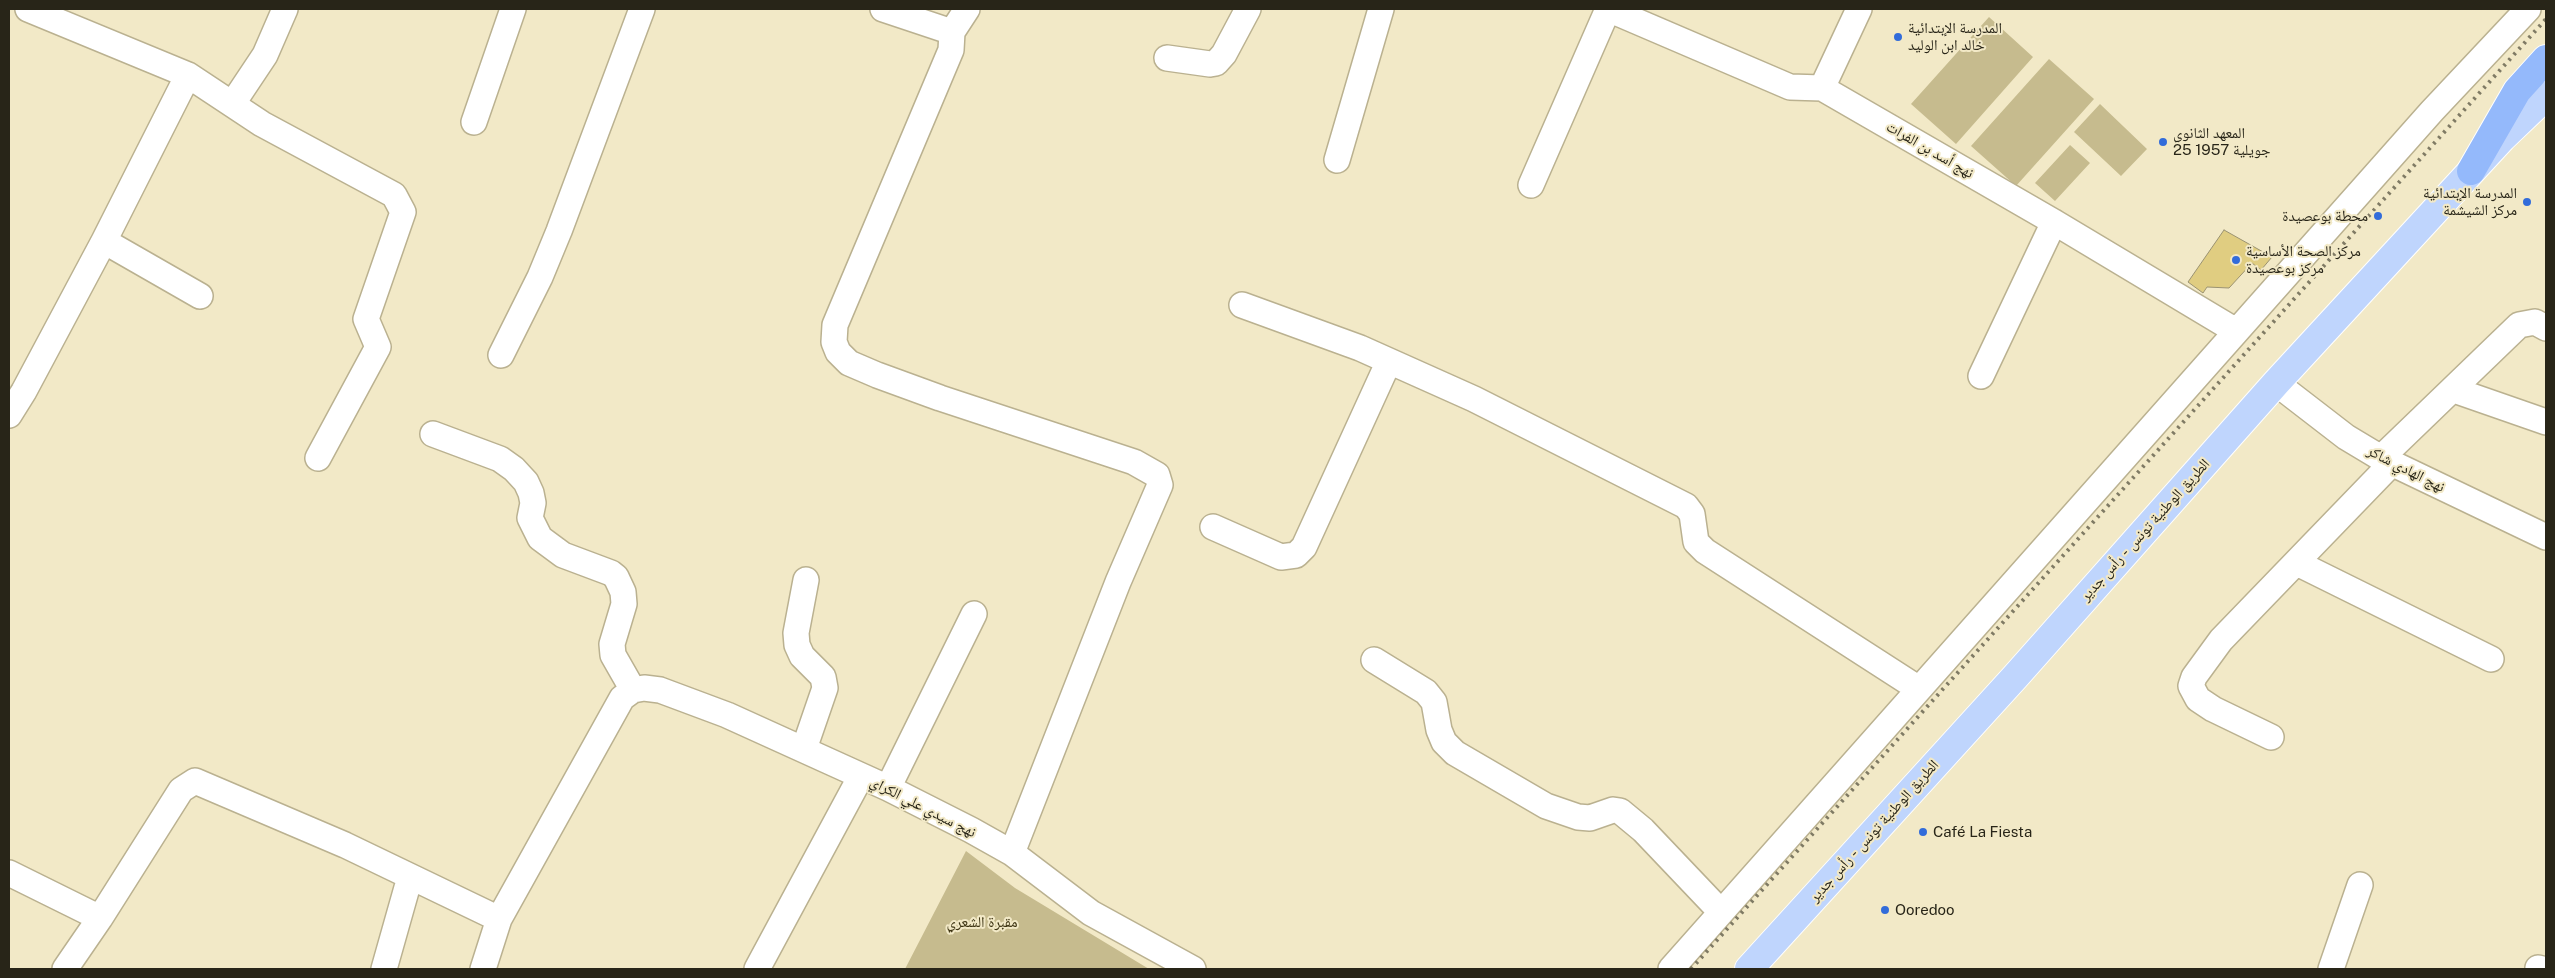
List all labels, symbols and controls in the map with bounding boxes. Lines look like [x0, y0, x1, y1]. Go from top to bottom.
place label: المدرسة الإبتدائية خالد ابن الوليد [1908, 19, 2002, 54]
marker: المدرسة الإبتدائية خالد ابن الوليد [1892, 31, 1904, 43]
street label: نهج أسد بن الفرات [1883, 118, 1977, 182]
place label: المعهد الثانوي 25 جويلية 1957 [2173, 124, 2270, 159]
marker: المعهد الثانوي 25 جويلية 1957 [2157, 136, 2169, 148]
place label: المدرسة الإبتدائية مركز الشيشمة [2423, 184, 2517, 219]
marker: المدرسة الإبتدائية مركز الشيشمة [2521, 196, 2533, 208]
place label: محطة بوعصيدة [2282, 207, 2368, 225]
marker: محطة بوعصيدة [2372, 210, 2384, 222]
place label: مركز الصحة الأساسية مركز بوعصيدة [2246, 242, 2361, 277]
marker: مركز الصحة الأساسية مركز بوعصيدة [2230, 254, 2242, 266]
street label: نهج الهادي شاكر [2364, 442, 2448, 496]
street label: الطريق الوطنية تونس - رأس جدير [2076, 455, 2214, 605]
street label: الطريق الوطنية تونس - رأس جدير [1805, 756, 1943, 906]
street label: نهج سيدي علي الكراي [867, 773, 979, 841]
place label: Café La Fiesta [1933, 823, 2032, 841]
marker: Café La Fiesta [1917, 826, 1929, 838]
place label: Ooredoo [1895, 901, 1955, 919]
marker: Ooredoo [1879, 904, 1891, 916]
park label: مقبرة الشعري [946, 913, 1018, 931]

